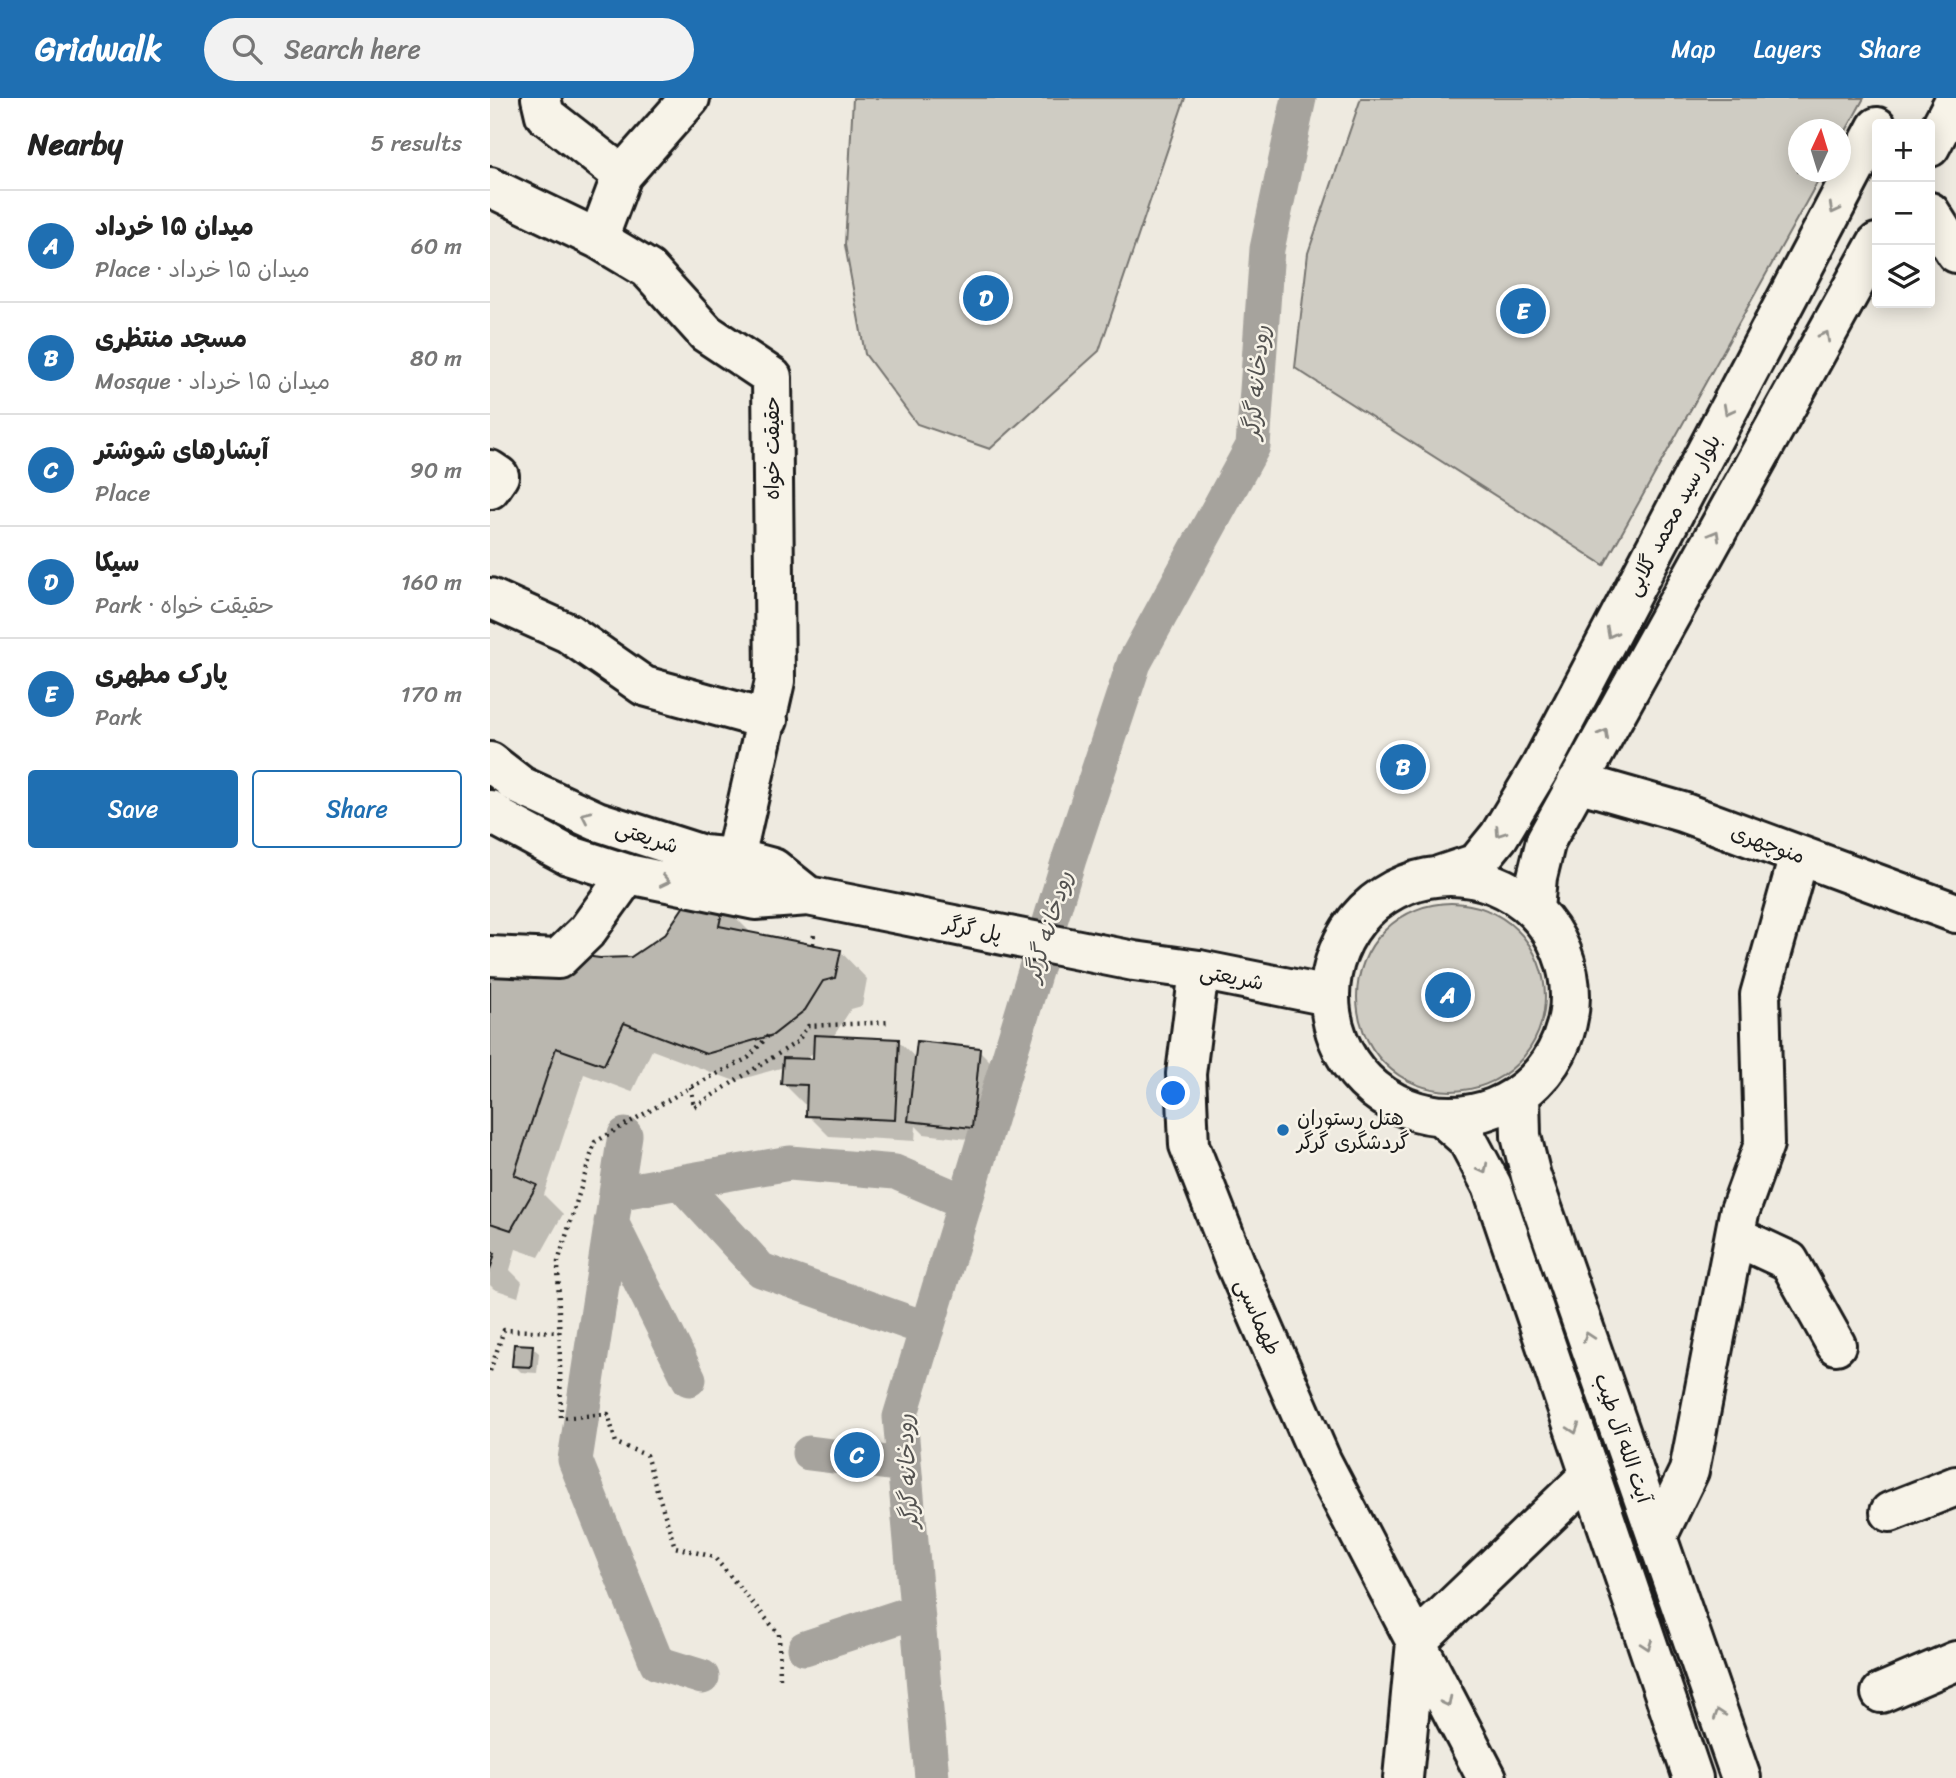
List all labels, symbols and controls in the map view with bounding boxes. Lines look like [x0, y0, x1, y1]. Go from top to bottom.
search box [204, 18, 694, 81]
text: Gridwalk [35, 20, 162, 78]
text: Search here [284, 26, 421, 72]
text: Map [1671, 28, 1716, 70]
text: Layers [1754, 28, 1821, 70]
text: Share [1859, 28, 1921, 70]
icon: search [228, 30, 266, 68]
text: Nearby [28, 117, 123, 171]
north arrow [1788, 119, 1851, 182]
map controls [1872, 119, 1935, 308]
button: + [1872, 119, 1935, 182]
text: 5 results [371, 123, 462, 164]
button: − [1872, 182, 1935, 245]
one-way arrow [1828, 202, 1842, 214]
text: میدان ۱۵ خرداد [95, 203, 254, 249]
text: A [43, 226, 59, 267]
text: 60 m [411, 226, 462, 267]
button: layers [1872, 245, 1935, 308]
text: Place · میدان ۱۵ خرداد [95, 249, 310, 290]
pin: D [963, 272, 1009, 324]
pin: E [1500, 285, 1546, 337]
text: مسجد منتظری [95, 315, 247, 361]
water label: رودخانه گرگر [1231, 323, 1282, 444]
one-way arrow [1817, 331, 1830, 344]
text: B [44, 338, 58, 379]
text: 80 m [410, 338, 462, 379]
text: Mosque · میدان ۱۵ خرداد [95, 361, 330, 402]
street label: حقیقت خواه [753, 396, 791, 500]
one-way arrow [1722, 403, 1736, 415]
text: آبشارهای شوشتر [95, 427, 268, 473]
street label: بلوار سید محمد گلابی [1614, 427, 1732, 603]
text: C [44, 450, 58, 491]
text: 90 m [410, 450, 462, 491]
text: Place [95, 473, 150, 514]
one-way arrow [1706, 530, 1720, 542]
text: سیکا [95, 539, 140, 585]
text: D [44, 562, 58, 603]
text: 160 m [401, 562, 462, 603]
text: Park · حقیقت خواه [95, 585, 274, 626]
one-way arrow [1605, 626, 1619, 639]
text: پارک مطهری [95, 651, 228, 697]
text: E [45, 674, 57, 715]
text: 170 m [401, 674, 462, 715]
text: Park [95, 697, 142, 738]
one-way arrow [1596, 729, 1609, 741]
pin: B [1380, 741, 1426, 793]
button: Save [28, 770, 238, 848]
button: Share [252, 770, 462, 848]
street label: شریعتی [610, 809, 684, 865]
one-way arrow [581, 810, 593, 824]
street label: منوچهری [1725, 813, 1811, 875]
one-way arrow [1496, 824, 1508, 837]
water label: رودخانه گرگر [1011, 865, 1085, 989]
one-way arrow [659, 873, 671, 888]
street label: پل گرگر [939, 904, 1005, 953]
street label: شریعتی [1197, 952, 1267, 1002]
pin: A [1425, 969, 1471, 1021]
your location [1156, 1076, 1190, 1110]
place label: هتل رستوران گردشگری گرگر [1295, 1099, 1410, 1161]
marker: هتل رستوران گردشگری گرگر [1275, 1122, 1291, 1138]
one-way arrow [1474, 1162, 1488, 1174]
street label: طهماسبی [1224, 1272, 1292, 1362]
one-way arrow [1582, 1331, 1596, 1343]
street label: آیت الله آل طیب [1583, 1368, 1663, 1509]
water label: رودخانه گرگر [884, 1413, 931, 1532]
one-way arrow [1566, 1423, 1580, 1435]
pin: C [834, 1429, 880, 1481]
one-way arrow [1639, 1638, 1654, 1650]
one-way arrow [1439, 1695, 1453, 1707]
one-way arrow [1713, 1708, 1727, 1720]

